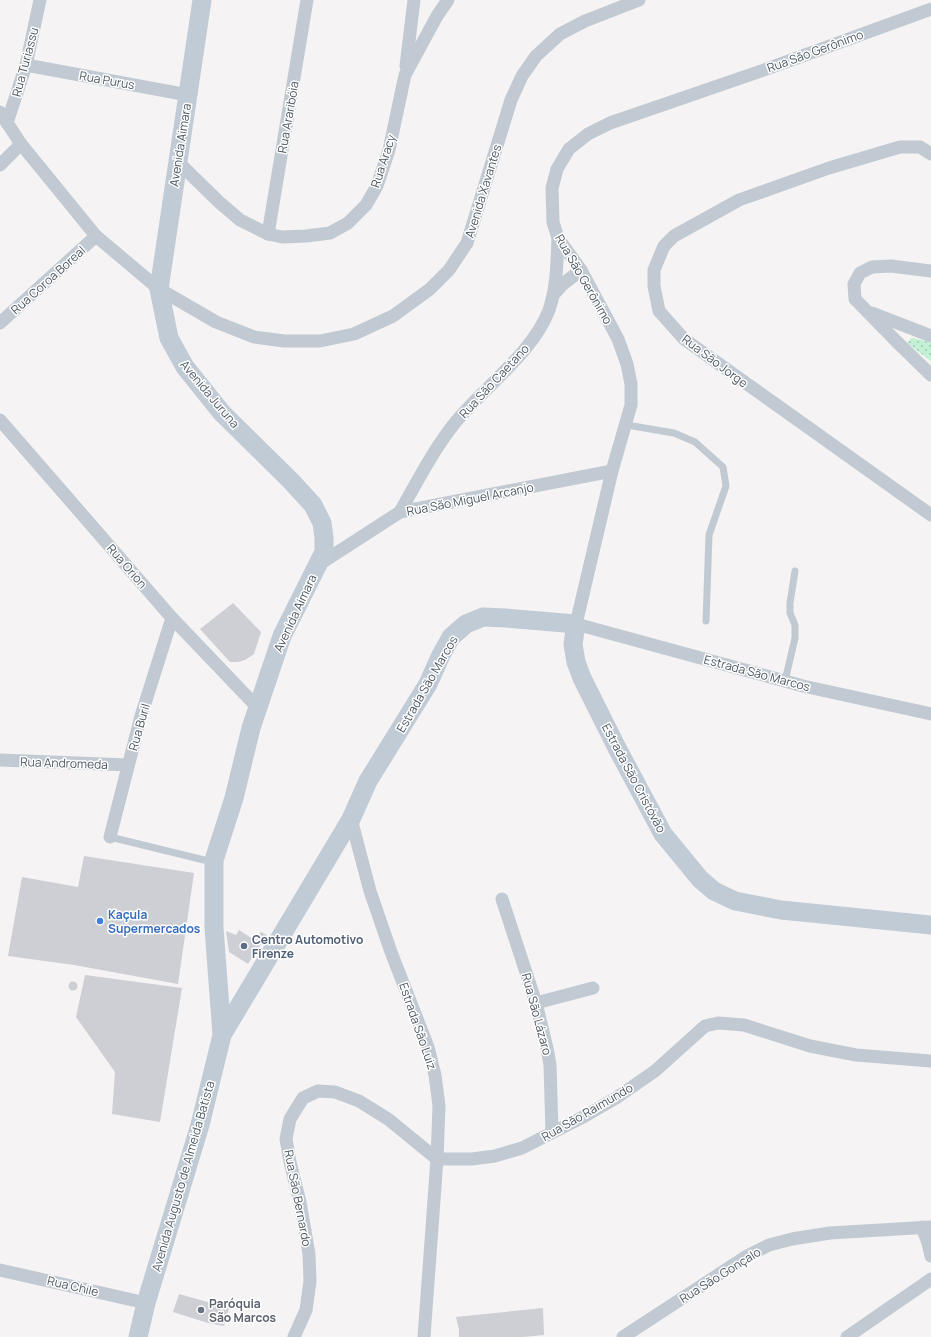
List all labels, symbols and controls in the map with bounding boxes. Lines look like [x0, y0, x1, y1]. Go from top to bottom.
street label: Rua Turiassu [8, 26, 42, 98]
street label: Rua São Gerônimo [765, 26, 865, 76]
street label: Rua Purus [78, 67, 136, 93]
street label: Rua Araribóia [273, 80, 303, 154]
street label: Avenida Aimara [165, 102, 195, 188]
street label: Rua Aracy [366, 132, 400, 190]
street label: Avenida Xavantes [461, 142, 505, 240]
street label: Rua São Gerônimo [551, 231, 617, 327]
street label: Rua Coroa Boreal [7, 242, 89, 318]
street label: Rua São Jorge [679, 331, 751, 391]
street label: Rua São Caetano [455, 340, 533, 422]
street label: Avenida Juruna [177, 356, 243, 432]
street label: Rua São Miguel Arcanjo [405, 478, 535, 520]
street label: Rua Orion [103, 540, 151, 592]
street label: Avenida Aimara [270, 571, 320, 655]
street label: Estrada São Marcos [392, 632, 462, 736]
street label: Estrada São Marcos [702, 651, 812, 695]
street label: Rua Buril [124, 701, 154, 753]
street label: Estrada São Cristóvão [598, 720, 670, 836]
street label: Rua Andromeda [20, 753, 108, 773]
place label: Kaçula Supermercados [108, 906, 201, 937]
marker: Kaçula Supermercados [95, 916, 105, 926]
place label: Centro Automotivo Firenze [252, 931, 363, 962]
marker: Centro Automotivo Firenze [239, 941, 249, 951]
street label: Rua São Lázaro [518, 971, 556, 1057]
street label: Estrada São Luiz [395, 980, 441, 1072]
street label: Avenida Augusto de Almeida Batista [148, 1079, 218, 1273]
street label: Rua São Raimundo [538, 1079, 636, 1145]
street label: Rua São Bernardo [280, 1148, 316, 1248]
street label: Rua São Gonçalo [676, 1243, 764, 1307]
street label: Rua Chile [46, 1272, 100, 1300]
place label: Paróquia São Marcos [209, 1295, 276, 1326]
marker: Paróquia São Marcos [196, 1305, 206, 1315]

